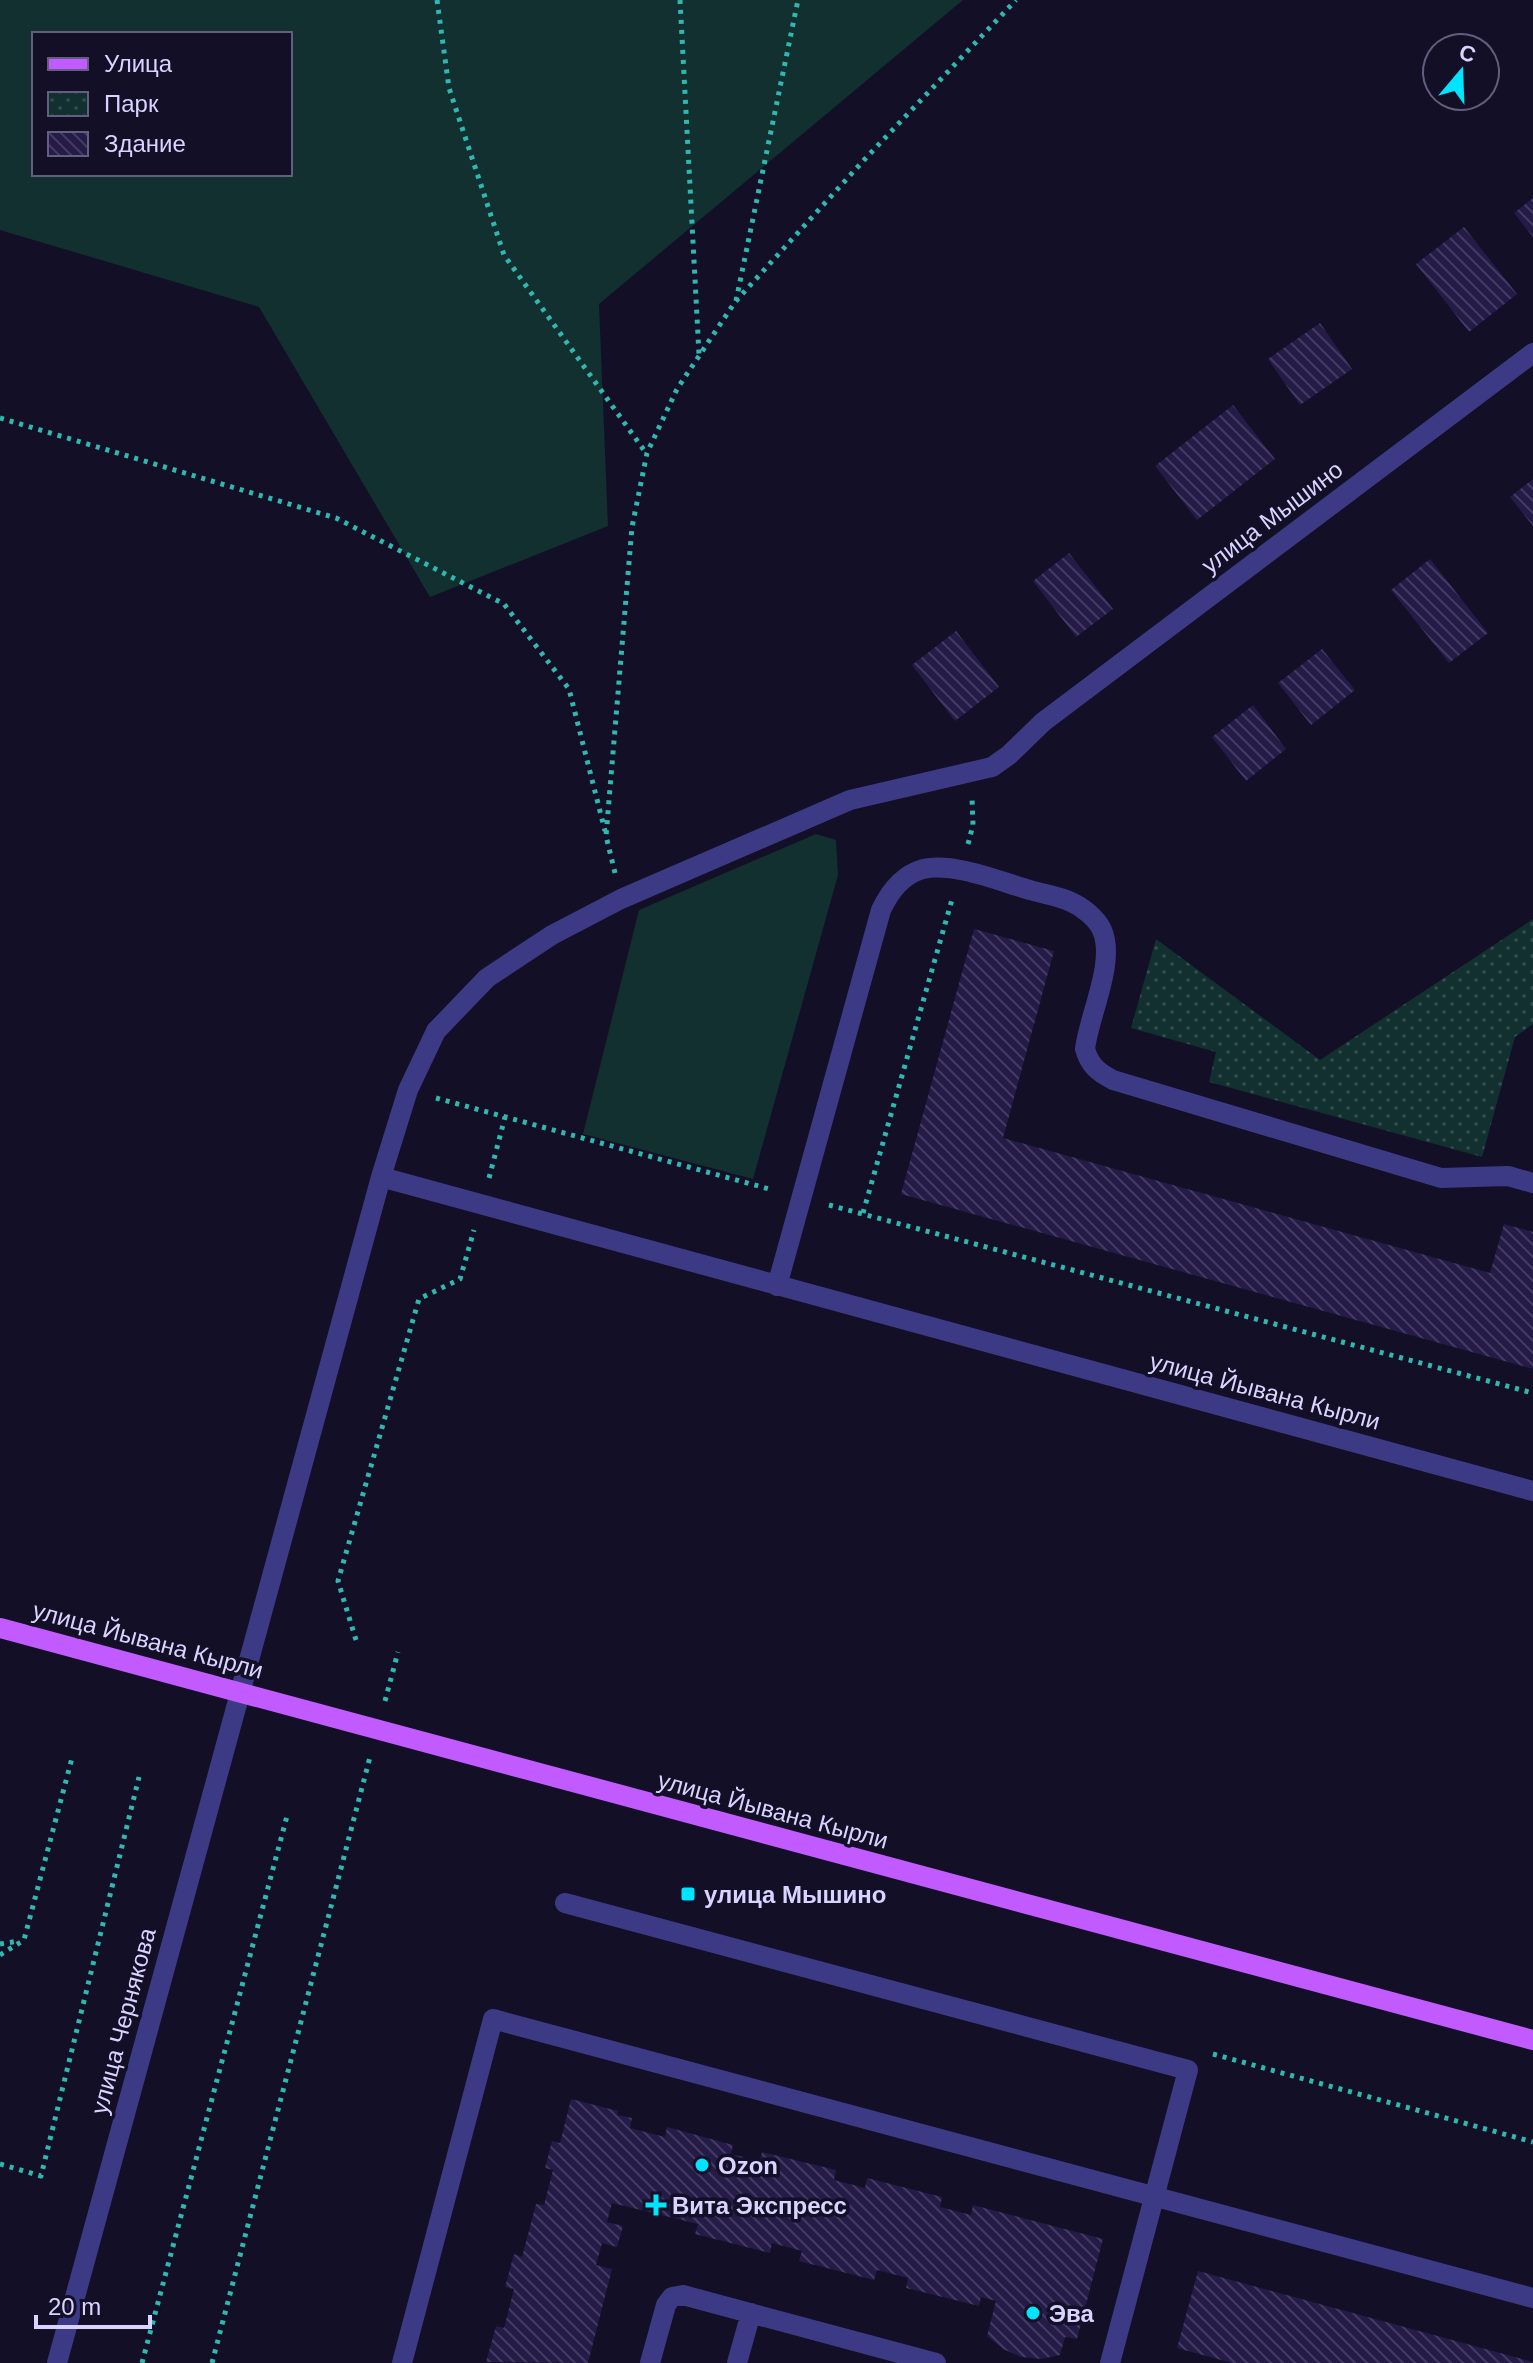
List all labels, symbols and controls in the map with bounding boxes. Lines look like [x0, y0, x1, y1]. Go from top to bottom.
legend [32, 32, 292, 176]
north arrow [1421, 32, 1501, 112]
text: С [1456, 39, 1479, 68]
text: Улица [104, 50, 173, 77]
text: Парк [104, 90, 159, 117]
text: Здание [104, 130, 186, 157]
street label: улица Мышино [1196, 455, 1348, 579]
street label: улица Йывана Кырли [1147, 1347, 1383, 1435]
street label: улица Йывана Кырли [30, 1596, 266, 1684]
street label: улица Йывана Кырли [655, 1766, 891, 1854]
place label: улица Мышино [704, 1881, 887, 1908]
marker: улица Мышино [679, 1885, 697, 1903]
street label: улица Чернякова [85, 1924, 161, 2117]
place label: Ozon [718, 2152, 778, 2179]
marker: Ozon [693, 2156, 711, 2174]
place label: Вита Экспресс [672, 2192, 847, 2219]
marker: Вита Экспресс [647, 2196, 665, 2214]
scale bar [36, 2279, 150, 2329]
text: 20 m [48, 2293, 101, 2320]
place label: Эва [1049, 2300, 1095, 2327]
marker: Эва [1024, 2304, 1042, 2322]

